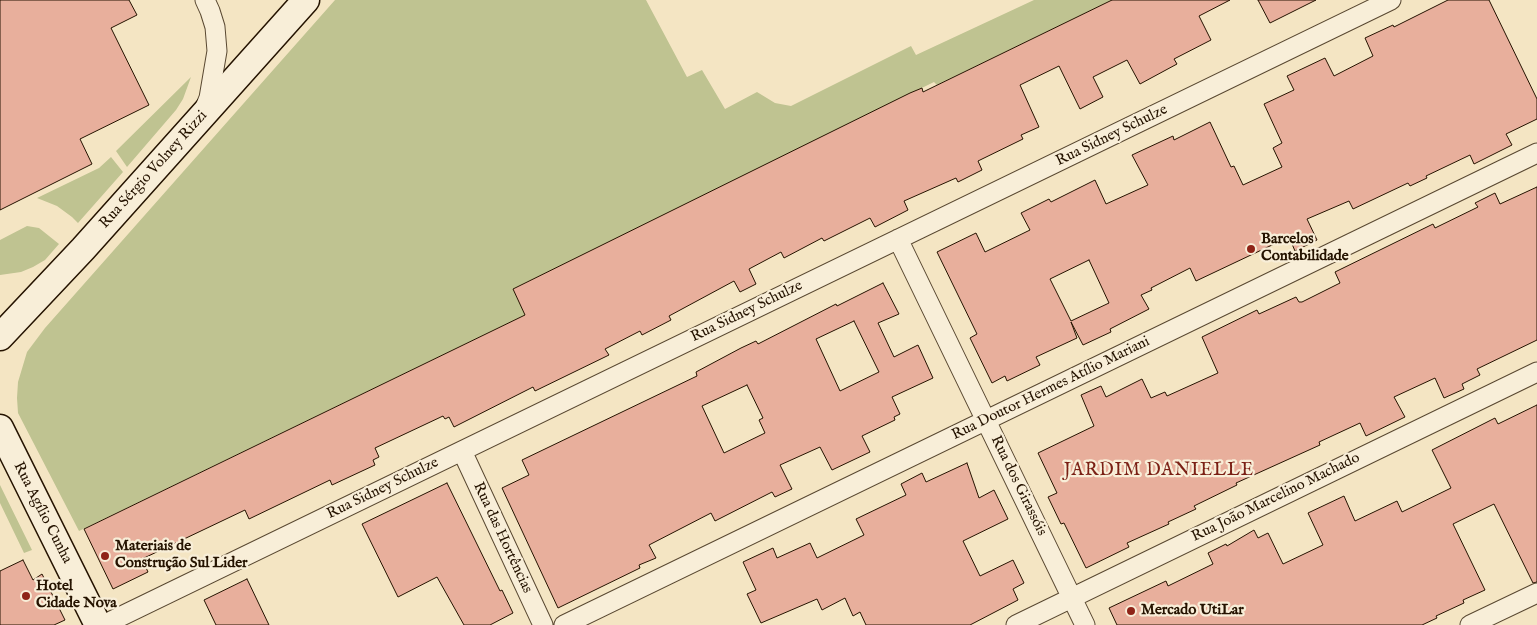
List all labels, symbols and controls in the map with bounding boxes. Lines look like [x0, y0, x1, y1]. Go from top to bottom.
street label: Rua Sidney Schulze [1053, 101, 1171, 171]
street label: Rua Sérgio Volney Rizzi [96, 107, 212, 233]
place label: Barcelos Contabilidade [1261, 231, 1349, 266]
marker: Barcelos Contabilidade [1245, 243, 1257, 255]
street label: Rua Sidney Schulze [688, 277, 806, 347]
street label: Rua Doutor Hermes Atílio Mariani [949, 333, 1153, 445]
street label: Rua dos Girassóis [986, 433, 1050, 539]
street label: Rua João Marcelino Machado [1189, 449, 1363, 547]
street label: Rua Sidney Schulze [324, 454, 442, 524]
street label: Rua Agílio Cunha [9, 459, 75, 567]
district label: JARDIM DANIELLE [1062, 460, 1256, 482]
street label: Rua das Hortências [468, 480, 536, 596]
place label: Materiais de Construção Sul Lider [115, 538, 248, 573]
marker: Materiais de Construção Sul Lider [99, 550, 111, 562]
place label: Hotel Cidade Nova [36, 578, 117, 613]
marker: Hotel Cidade Nova [20, 590, 32, 602]
place label: Mercado UtiLar [1141, 602, 1244, 620]
marker: Mercado UtiLar [1125, 605, 1137, 617]

